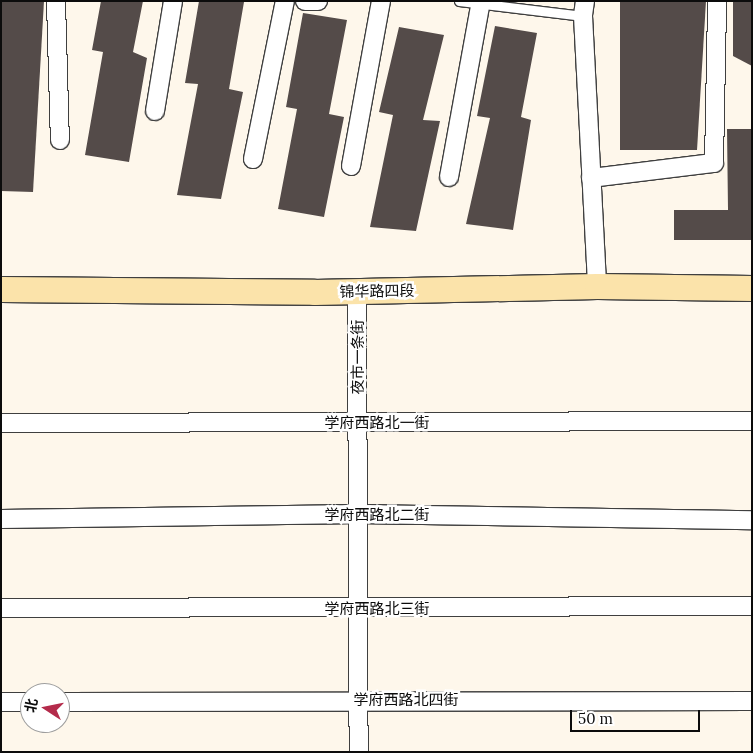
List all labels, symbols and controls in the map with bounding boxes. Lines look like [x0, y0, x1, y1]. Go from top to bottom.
street label: 锦华路四段 [339, 281, 415, 301]
street label: 夜市一条街 [349, 320, 367, 394]
street label: 学府西路北一街 [325, 414, 429, 432]
street label: 学府西路北二街 [325, 506, 429, 524]
street label: 学府西路北三街 [325, 600, 429, 618]
north arrow [20, 683, 70, 733]
street label: 学府西路北四街 [354, 691, 458, 709]
text: 北 [21, 697, 41, 714]
scale bar [573, 700, 703, 732]
text: 50 m [578, 709, 613, 728]

